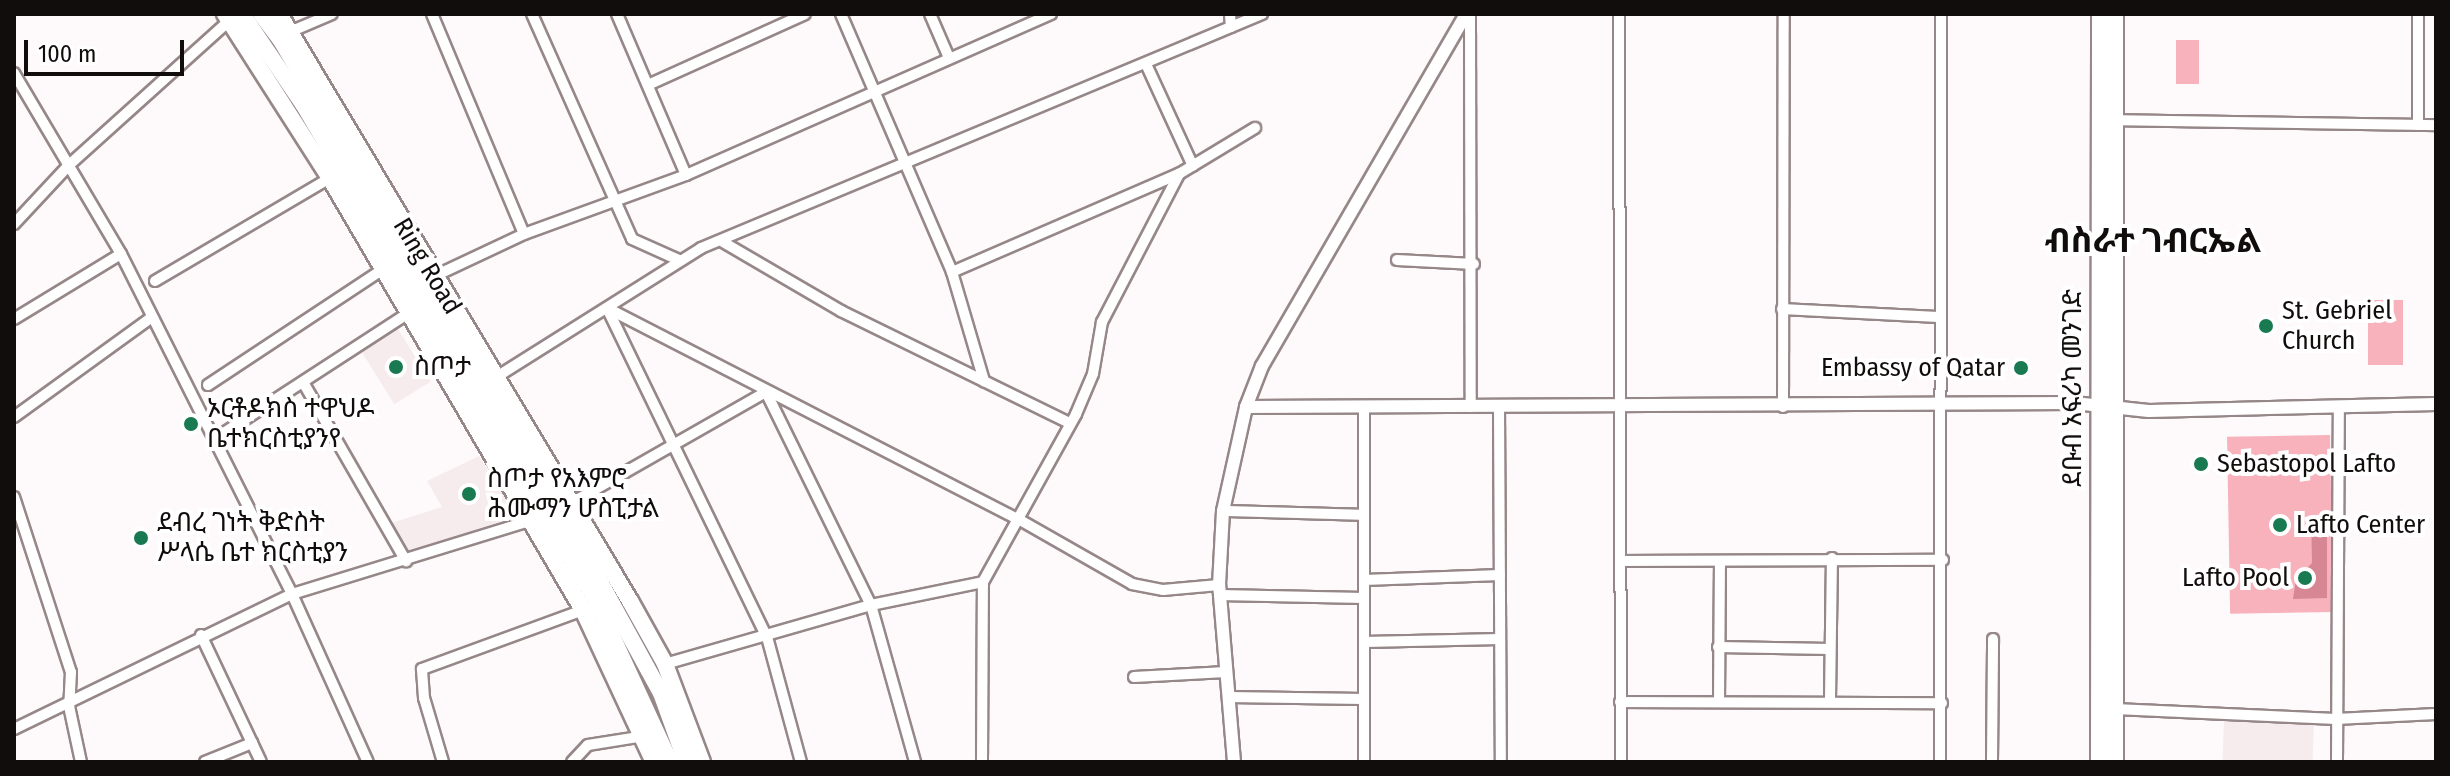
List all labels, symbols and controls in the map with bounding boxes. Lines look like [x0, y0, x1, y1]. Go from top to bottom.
scale bar [28, 24, 188, 74]
text: 100 m [38, 40, 96, 68]
street label: Ring Road [386, 212, 468, 320]
district label: ብስራተ ገብርኤል [2045, 221, 2261, 261]
street label: ደቡብ አፍሪካ መንገድ [2057, 289, 2089, 487]
place label: St. Gebriel Church [2282, 295, 2392, 356]
marker: St. Gebriel Church [2257, 317, 2275, 335]
place label: ስጦታ [414, 351, 471, 383]
place label: Embassy of Qatar [1821, 352, 2005, 384]
marker: ስጦታ [385, 356, 407, 378]
marker: Embassy of Qatar [2012, 359, 2030, 377]
place label: ኦርቶዶክስ ተዋህዶ ቤተክርስቲያንየ [207, 393, 375, 454]
marker: ኦርቶዶክስ ተዋህዶ ቤተክርስቲያንየ [182, 415, 200, 433]
place label: Sebastopol Lafto [2217, 448, 2396, 480]
marker: Sebastopol Lafto [2192, 455, 2210, 473]
place label: ስጦታ የአእምሮ ሕሙማን ሆስፒታል [487, 463, 659, 524]
marker: ስጦታ የአእምሮ ሕሙማን ሆስፒታል [458, 483, 480, 505]
place label: ደብረ ገነት ቅድስት ሥላሴ ቤተ ክርስቲያን [157, 507, 348, 568]
place label: Lafto Center [2296, 509, 2425, 541]
marker: Lafto Center [2271, 516, 2289, 534]
marker: ደብረ ገነት ቅድስት ሥላሴ ቤተ ክርስቲያን [132, 529, 150, 547]
place label: Lafto Pool [2182, 562, 2289, 594]
marker: Lafto Pool [2296, 569, 2314, 587]

